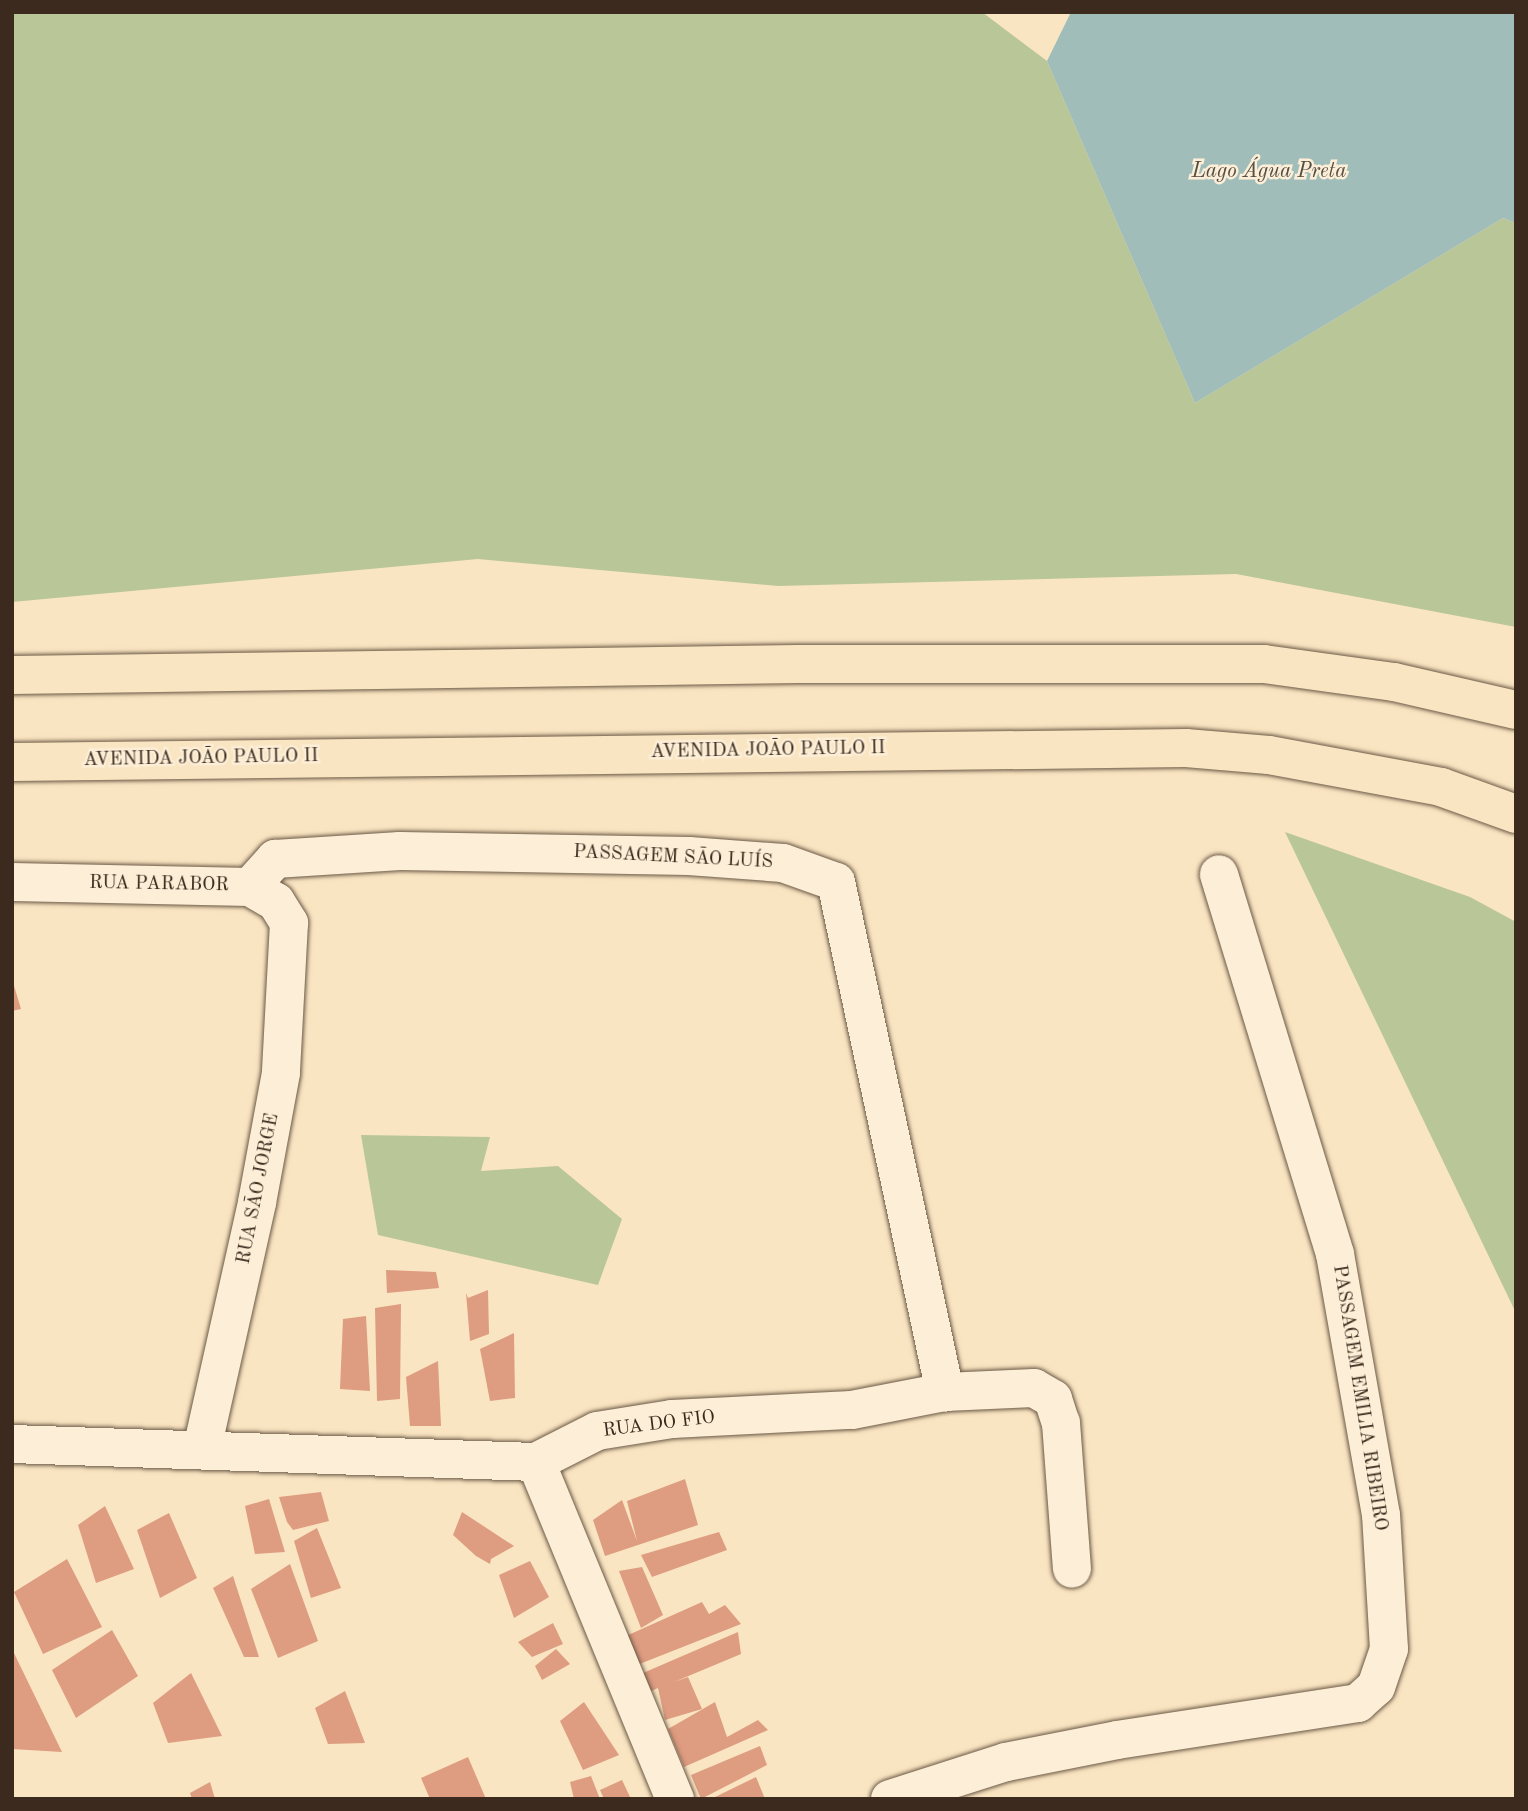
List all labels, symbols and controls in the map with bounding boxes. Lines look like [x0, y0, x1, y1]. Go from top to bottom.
water label: Lago Água Preta [1191, 159, 1347, 185]
street label: AVENIDA JOÃO PAULO II [650, 738, 886, 764]
street label: AVENIDA JOÃO PAULO II [83, 746, 319, 772]
street label: PASSAGEM SÃO LUÍS [573, 841, 773, 875]
street label: RUA PARABOR [89, 872, 229, 898]
street label: RUA SÃO JORGE [233, 1112, 285, 1266]
street label: PASSAGEM EMILIA RIBEIRO [1327, 1263, 1391, 1533]
street label: RUA DO FIO [602, 1407, 716, 1443]

